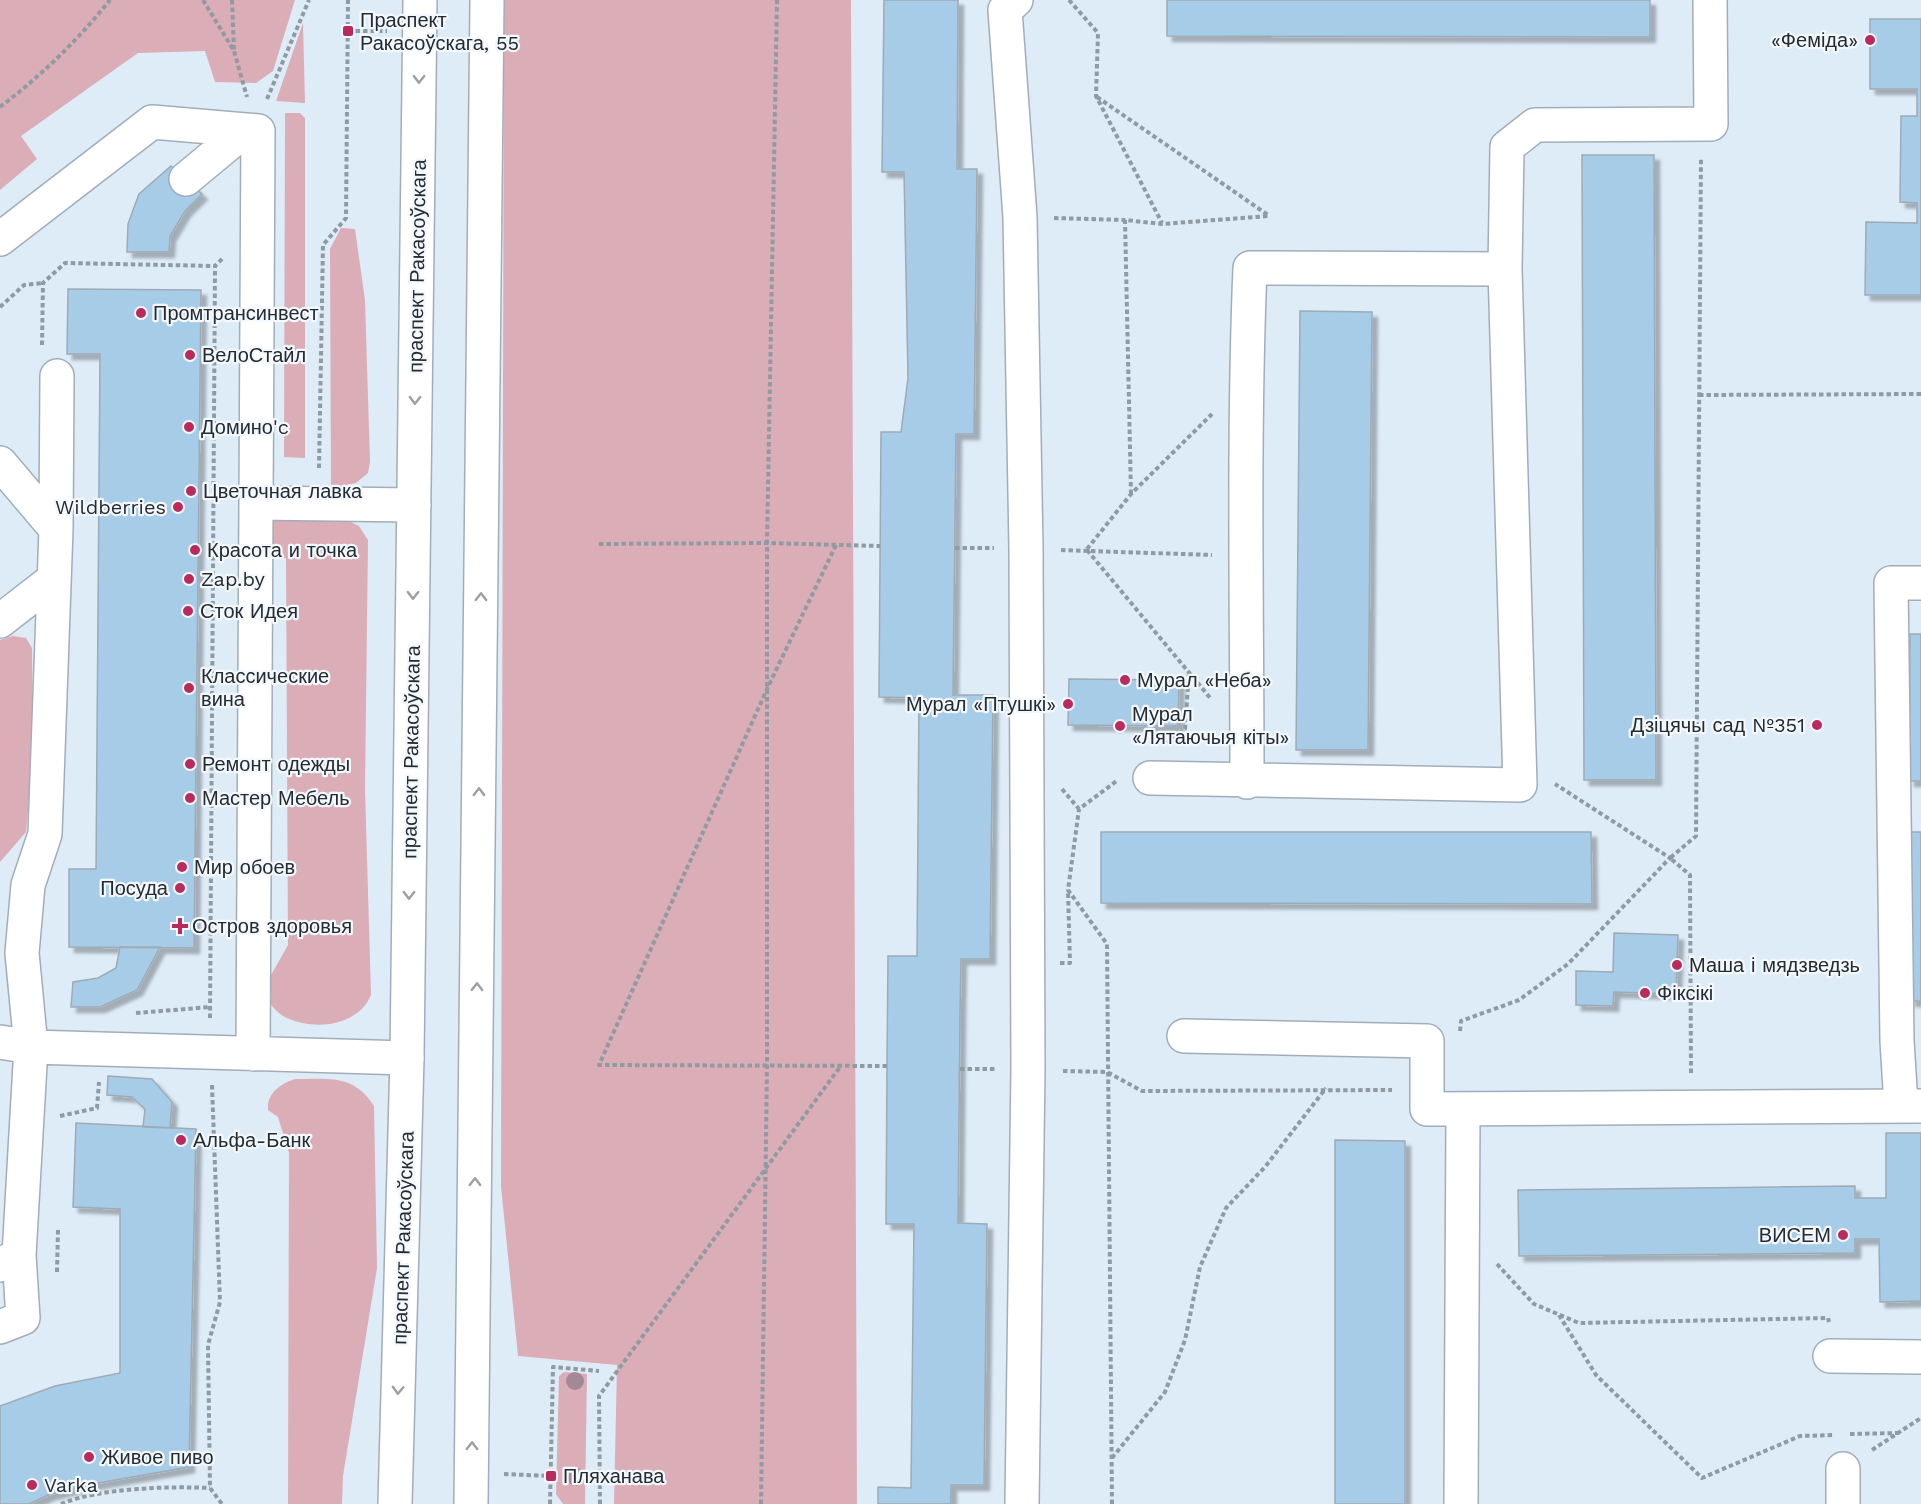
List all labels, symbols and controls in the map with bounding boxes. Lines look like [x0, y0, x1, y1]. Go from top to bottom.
place label: Праспект Ракасоўскага, 55 [360, 8, 519, 55]
marker: Праспект Ракасоўскага, 55 [341, 24, 355, 38]
place label: «Феміда» [1771, 28, 1858, 52]
marker: «Феміда» [1863, 33, 1877, 47]
one-way arrow [413, 75, 426, 84]
street label: праспект Ракасоўскага [403, 158, 431, 373]
place label: Промтрансинвест [153, 301, 319, 325]
marker: Промтрансинвест [134, 306, 148, 320]
place label: ВелоСтайл [202, 343, 306, 367]
marker: ВелоСтайл [183, 348, 197, 362]
one-way arrow [409, 396, 422, 405]
place label: Домино'c [201, 415, 289, 439]
marker: Домино'c [182, 420, 196, 434]
place label: Цветочная лавка [203, 479, 363, 503]
marker: Цветочная лавка [184, 484, 198, 498]
place label: Wildberries [55, 495, 166, 519]
marker: Wildberries [171, 500, 185, 514]
place label: Красота и точка [207, 538, 358, 562]
marker: Красота и точка [188, 543, 202, 557]
place label: Zap.by [201, 567, 266, 591]
marker: Zap.by [182, 572, 196, 586]
one-way arrow [407, 591, 419, 600]
one-way arrow [475, 593, 487, 602]
place label: Сток Идея [200, 599, 298, 623]
marker: Сток Идея [181, 604, 195, 618]
street label: праспект Ракасоўскага [397, 644, 425, 859]
place label: Классические вина [201, 664, 329, 711]
place label: Мурал «Неба» [1137, 668, 1272, 692]
marker: Мурал «Неба» [1118, 673, 1132, 687]
marker: Классические вина [182, 681, 196, 695]
place label: Мурал «Птушкі» [906, 692, 1056, 716]
marker: Мурал «Птушкі» [1061, 697, 1075, 711]
place label: Мурал «Лятаючыя кіты» [1132, 702, 1289, 749]
place label: Дзіцячы сад №351 [1631, 713, 1805, 737]
marker: Дзіцячы сад №351 [1810, 718, 1824, 732]
marker: Мурал «Лятаючыя кіты» [1113, 719, 1127, 733]
place label: Ремонт одежды [202, 752, 350, 776]
marker: Ремонт одежды [183, 757, 197, 771]
place label: Мастер Мебель [202, 786, 350, 810]
one-way arrow [473, 788, 485, 797]
marker: Мастер Мебель [183, 791, 197, 805]
place label: Мир обоев [194, 855, 295, 879]
marker: Мир обоев [175, 860, 189, 874]
place label: Посуда [100, 876, 169, 900]
marker: Посуда [173, 881, 187, 895]
one-way arrow [403, 891, 416, 900]
place label: Остров здоровья [192, 914, 352, 938]
marker: Остров здоровья [173, 919, 187, 933]
place label: Маша і мядзведзь [1689, 953, 1860, 977]
marker: Маша і мядзведзь [1670, 958, 1684, 972]
place label: Фіксікі [1657, 981, 1713, 1005]
one-way arrow [471, 983, 483, 992]
marker: Фіксікі [1638, 986, 1652, 1000]
place label: Альфа-Банк [193, 1128, 311, 1152]
street label: праспект Ракасоўскага [387, 1130, 419, 1345]
marker: Альфа-Банк [174, 1133, 188, 1147]
one-way arrow [469, 1178, 481, 1187]
place label: ВИСЕМ [1759, 1223, 1831, 1247]
marker: ВИСЕМ [1836, 1228, 1850, 1242]
one-way arrow [392, 1385, 405, 1394]
one-way arrow [466, 1441, 478, 1450]
place label: Живое пиво [101, 1445, 214, 1469]
marker: Живое пиво [82, 1450, 96, 1464]
place label: Пляханава [563, 1464, 665, 1488]
marker: Пляханава [544, 1469, 558, 1483]
place label: Varka [44, 1473, 98, 1497]
marker: Varka [25, 1478, 39, 1492]

